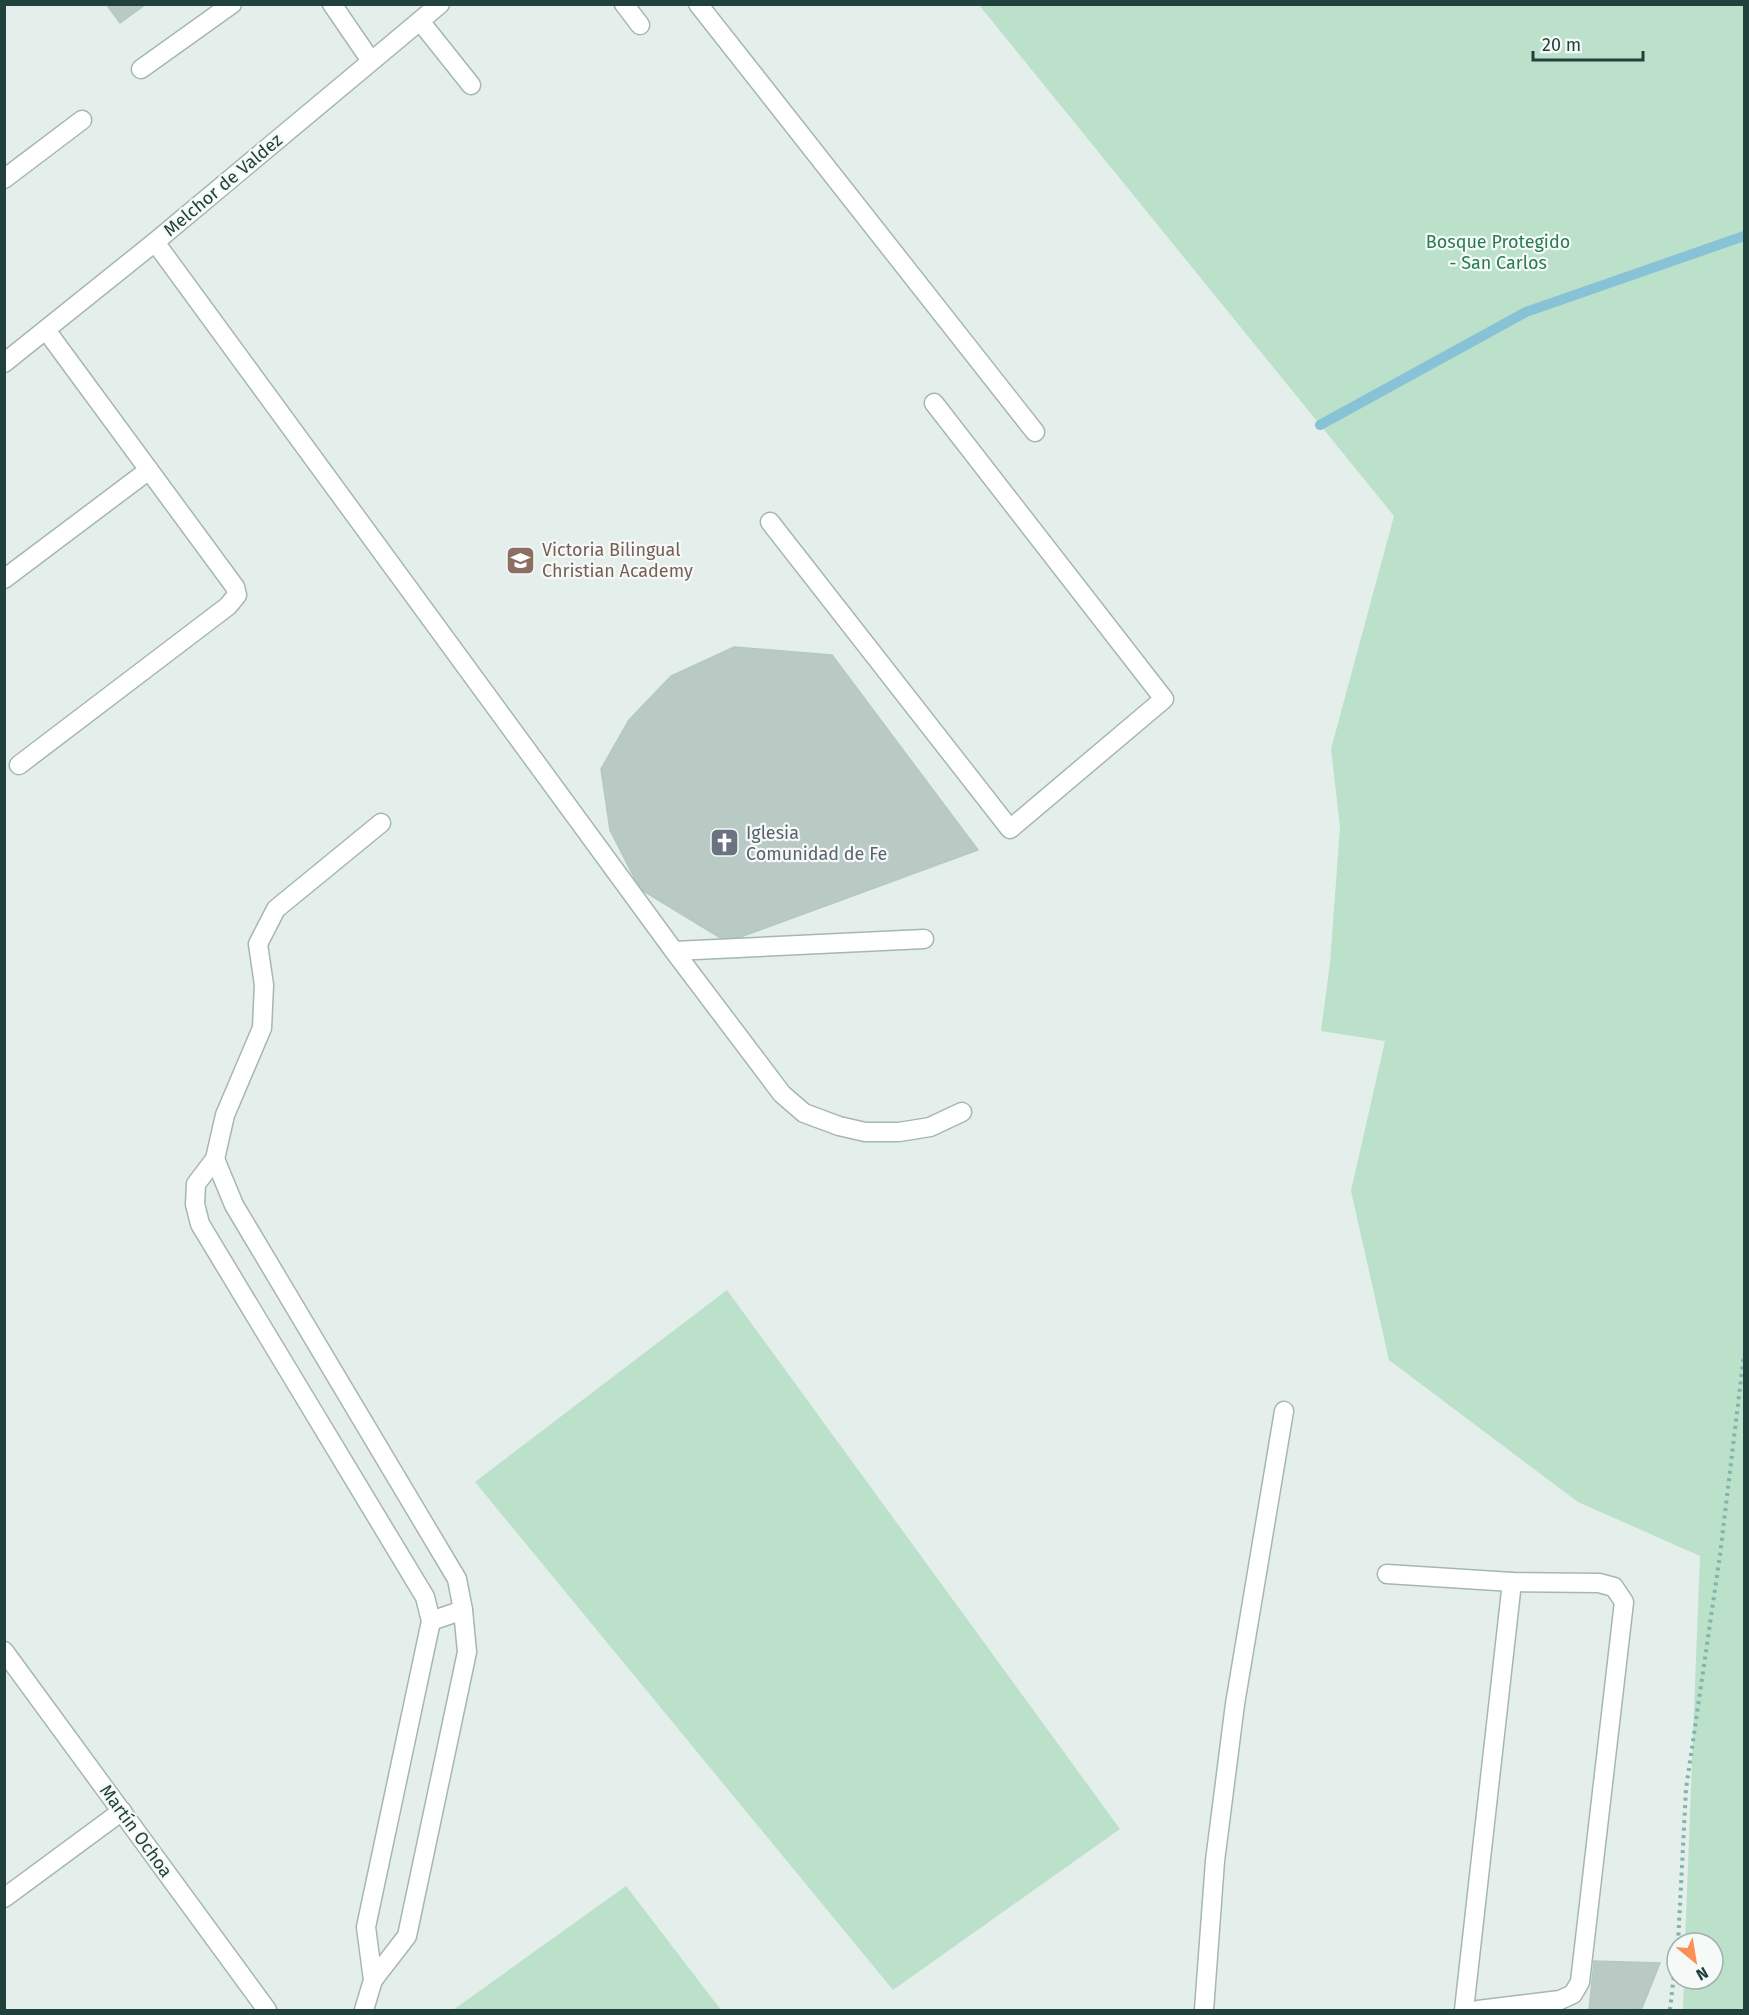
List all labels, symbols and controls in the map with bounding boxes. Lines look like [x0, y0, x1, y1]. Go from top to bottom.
scale bar [1533, 24, 1642, 62]
text: 20 m [1542, 34, 1581, 56]
street label: Melchor de Valdez [159, 129, 287, 241]
park label: Bosque Protegido - San Carlos [1426, 231, 1570, 274]
place label: Victoria Bilingual Christian Academy [542, 539, 693, 582]
school or university icon: Victoria Bilingual Christian Academy [505, 544, 537, 576]
place label: Iglesia Comunidad de Fe [746, 822, 887, 865]
church icon: Iglesia Comunidad de Fe [709, 827, 741, 859]
street label: Martín Ochoa [95, 1780, 177, 1882]
north arrow [1665, 1931, 1725, 1991]
text: N [1693, 1963, 1712, 1984]

